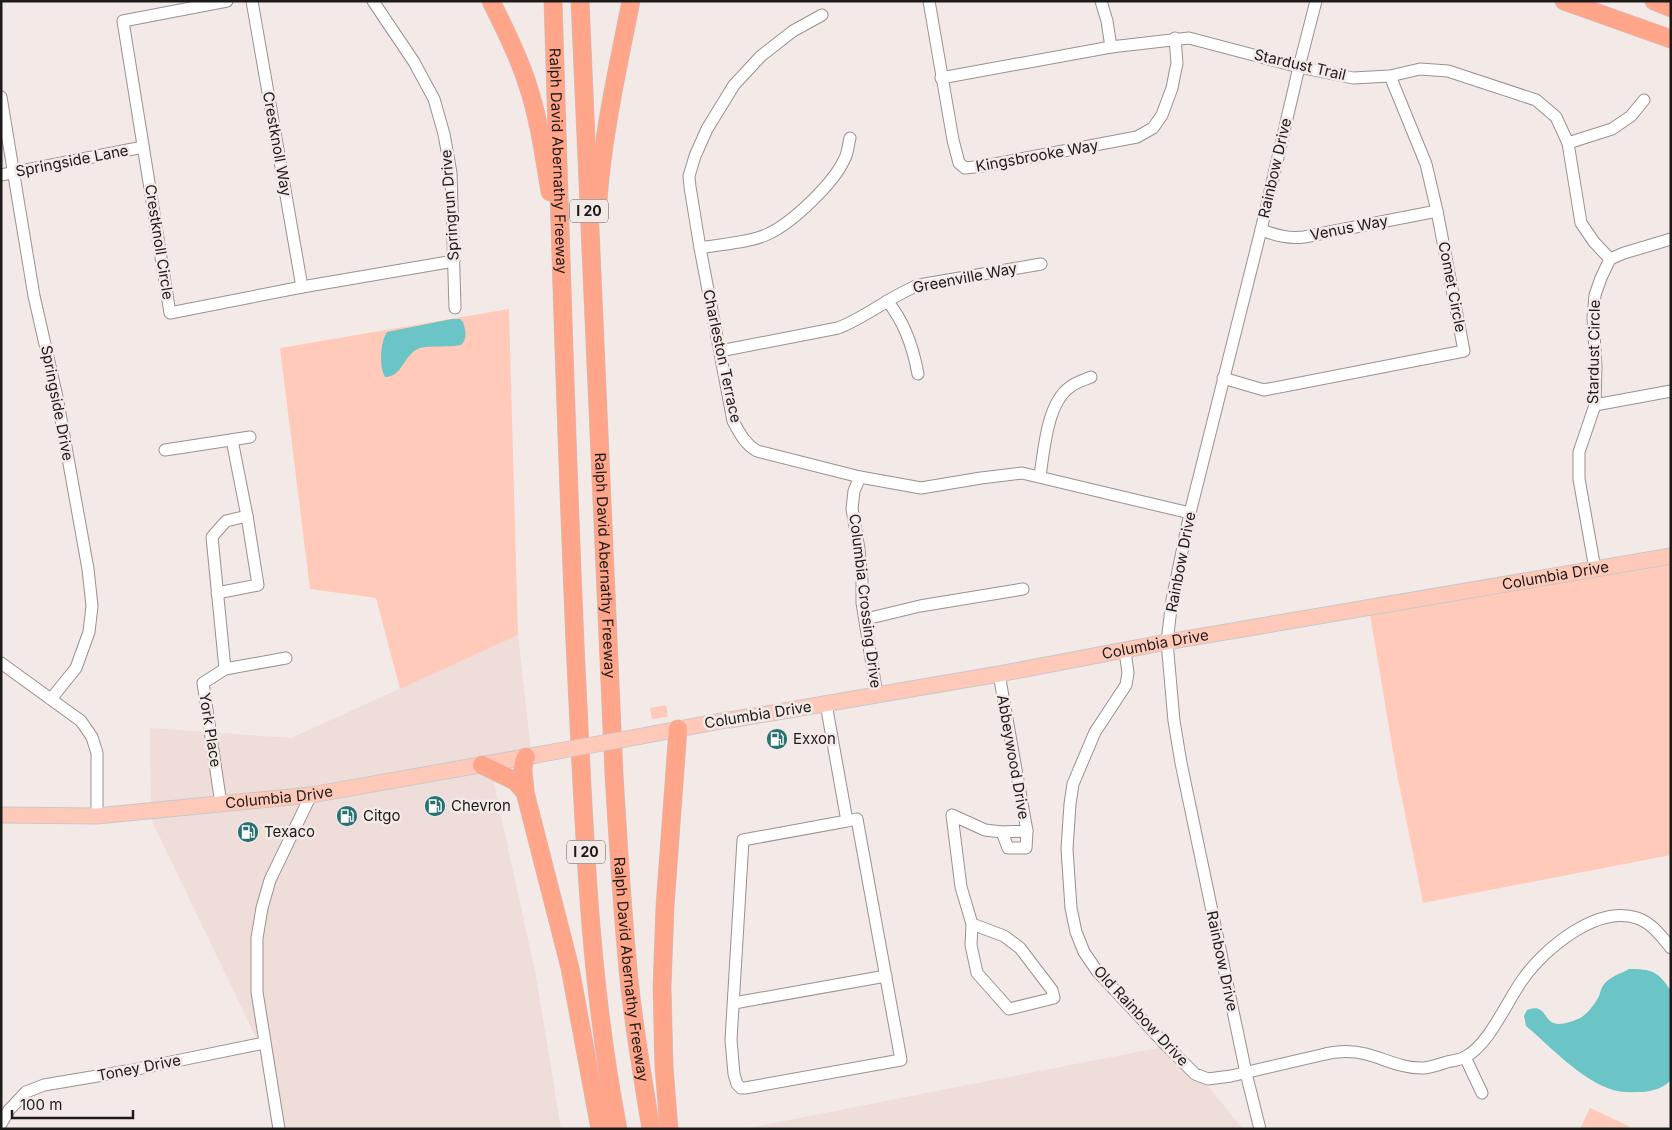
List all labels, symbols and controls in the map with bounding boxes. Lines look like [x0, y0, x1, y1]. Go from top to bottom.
street label: Stardust Trail [1252, 45, 1348, 84]
street label: Ralph David Abernathy Freeway [545, 48, 571, 275]
street label: Crestknoll Way [259, 90, 296, 198]
street label: Rainbow Drive [1254, 116, 1295, 220]
street label: Kingsbrooke Way [974, 135, 1100, 176]
street label: Springside Lane [14, 140, 130, 181]
street label: Springrun Drive [436, 149, 463, 261]
street label: Crestknoll Circle [141, 183, 178, 301]
road number: I 20 [570, 200, 608, 222]
street label: Venus Way [1308, 211, 1390, 244]
street label: Comet Circle [1434, 240, 1471, 334]
street label: Greenville Way [911, 258, 1019, 297]
street label: Charleston Terrace [699, 288, 746, 424]
street label: Stardust Circle [1583, 300, 1604, 404]
street label: Springside Drive [37, 344, 78, 462]
street label: Ralph David Abernathy Freeway [591, 452, 620, 679]
street label: Rainbow Drive [1161, 510, 1200, 614]
street label: Columbia Crossing Drive [845, 513, 886, 689]
street label: Columbia Drive [1500, 557, 1610, 594]
street label: Columbia Drive [1100, 625, 1210, 663]
street label: York Place [195, 691, 226, 769]
street label: Abbeywood Drive [993, 693, 1034, 821]
street label: Columbia Drive [703, 697, 813, 732]
fuel station icon: Exxon [765, 727, 789, 751]
place label: Exxon [793, 729, 836, 748]
street label: Columbia Drive [224, 781, 334, 812]
fuel station icon: Chevron [423, 794, 447, 818]
place label: Chevron [451, 796, 511, 815]
fuel station icon: Citgo [335, 804, 359, 828]
place label: Citgo [363, 806, 401, 825]
fuel station icon: Texaco [236, 820, 260, 844]
place label: Texaco [264, 822, 315, 841]
road number: I 20 [567, 840, 605, 864]
street label: Ralph David Abernathy Freeway [610, 856, 653, 1084]
street label: Rainbow Drive [1203, 909, 1242, 1013]
street label: Old Rainbow Drive [1090, 961, 1193, 1070]
street label: Toney Drive [96, 1050, 182, 1085]
scale bar [12, 1088, 134, 1120]
text: 100 m [20, 1095, 62, 1114]

